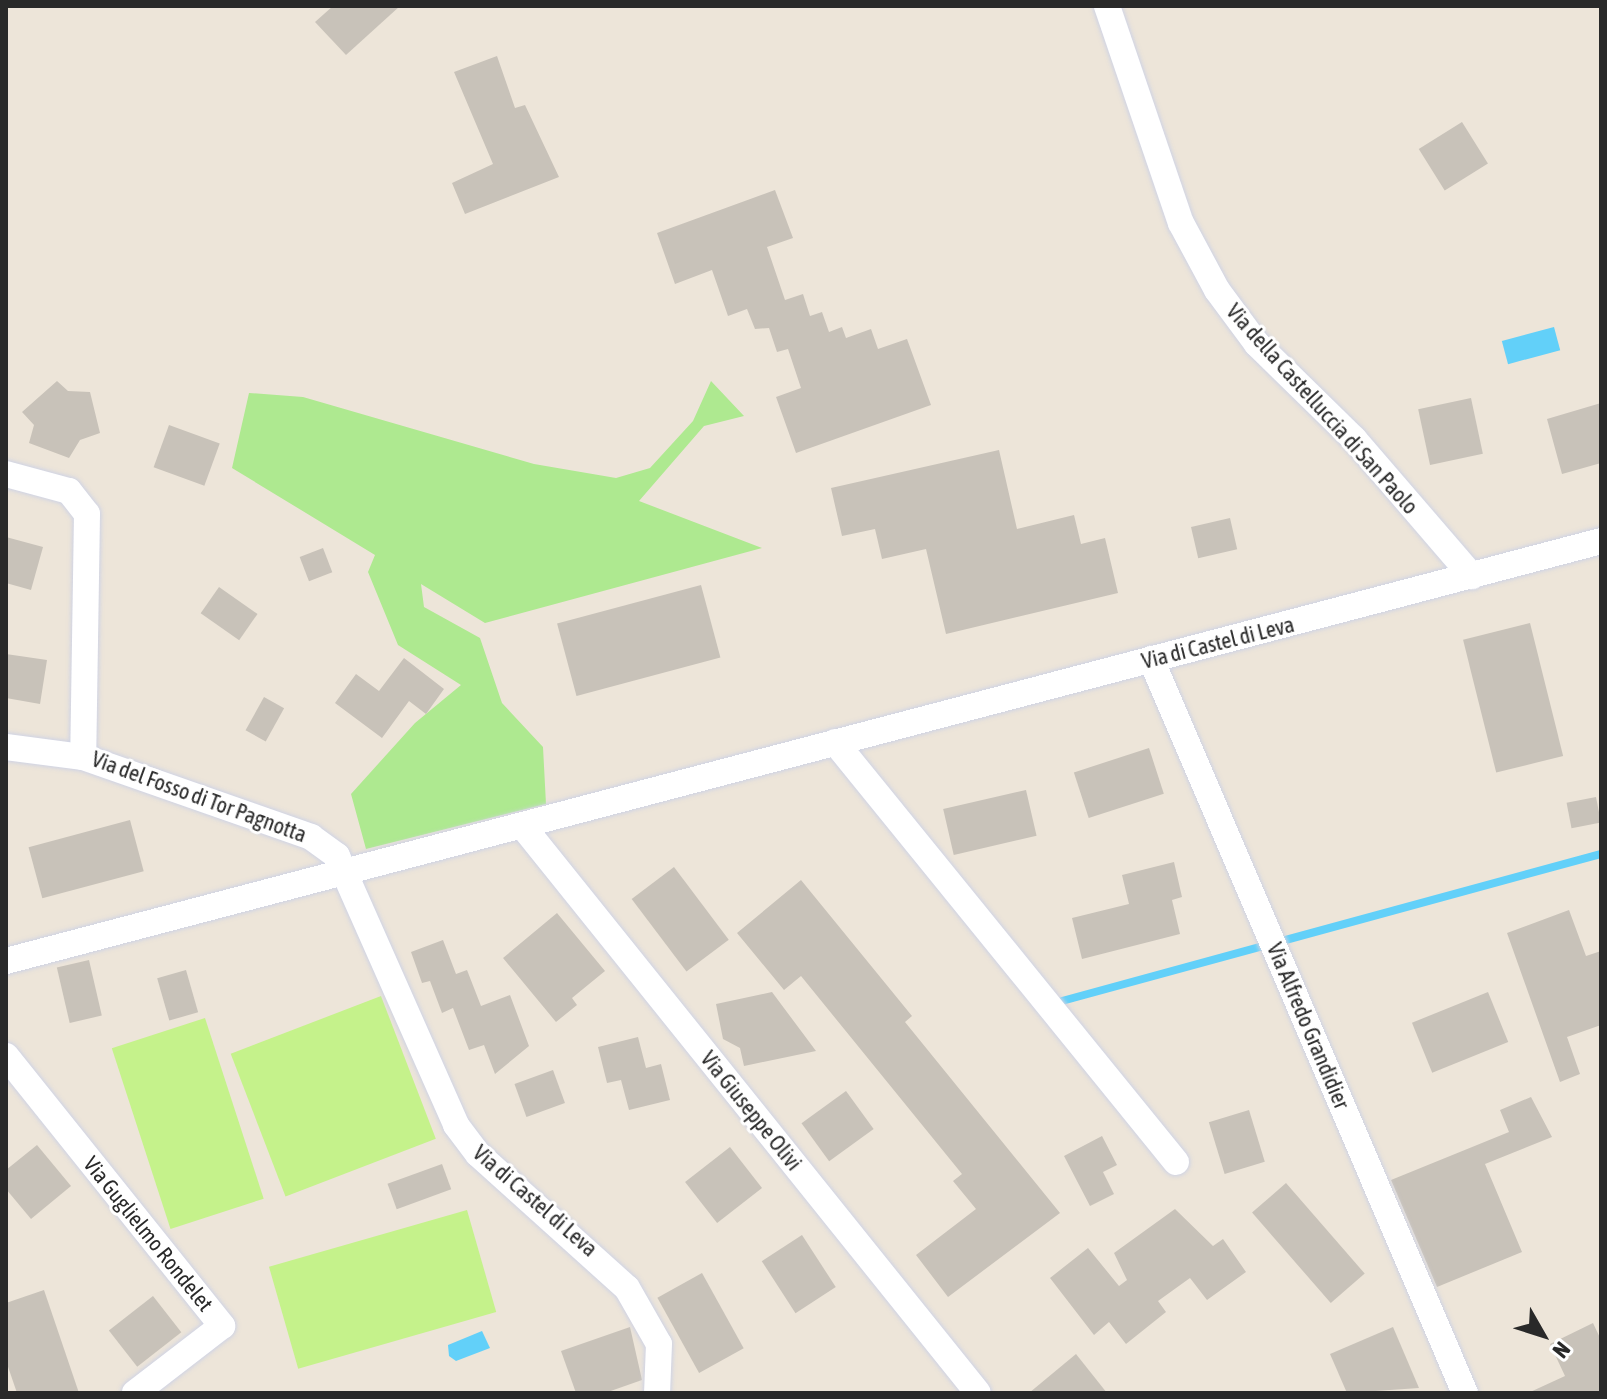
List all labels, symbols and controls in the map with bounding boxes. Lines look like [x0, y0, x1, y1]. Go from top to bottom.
street label: Via della Castelluccia di San Paolo [1221, 298, 1423, 520]
street label: Via di Castel di Leva [1139, 611, 1297, 675]
street label: Via del Fosso di Tor Pagnotta [88, 746, 310, 848]
street label: Via Alfredo Grandidier [1261, 939, 1355, 1113]
street label: Via Giuseppe Olivi [695, 1046, 807, 1176]
street label: Via di Castel di Leva [467, 1140, 603, 1262]
street label: Via Guglielmo Rondelet [78, 1151, 218, 1317]
north arrow [1503, 1295, 1583, 1375]
text: N [1547, 1337, 1576, 1363]

